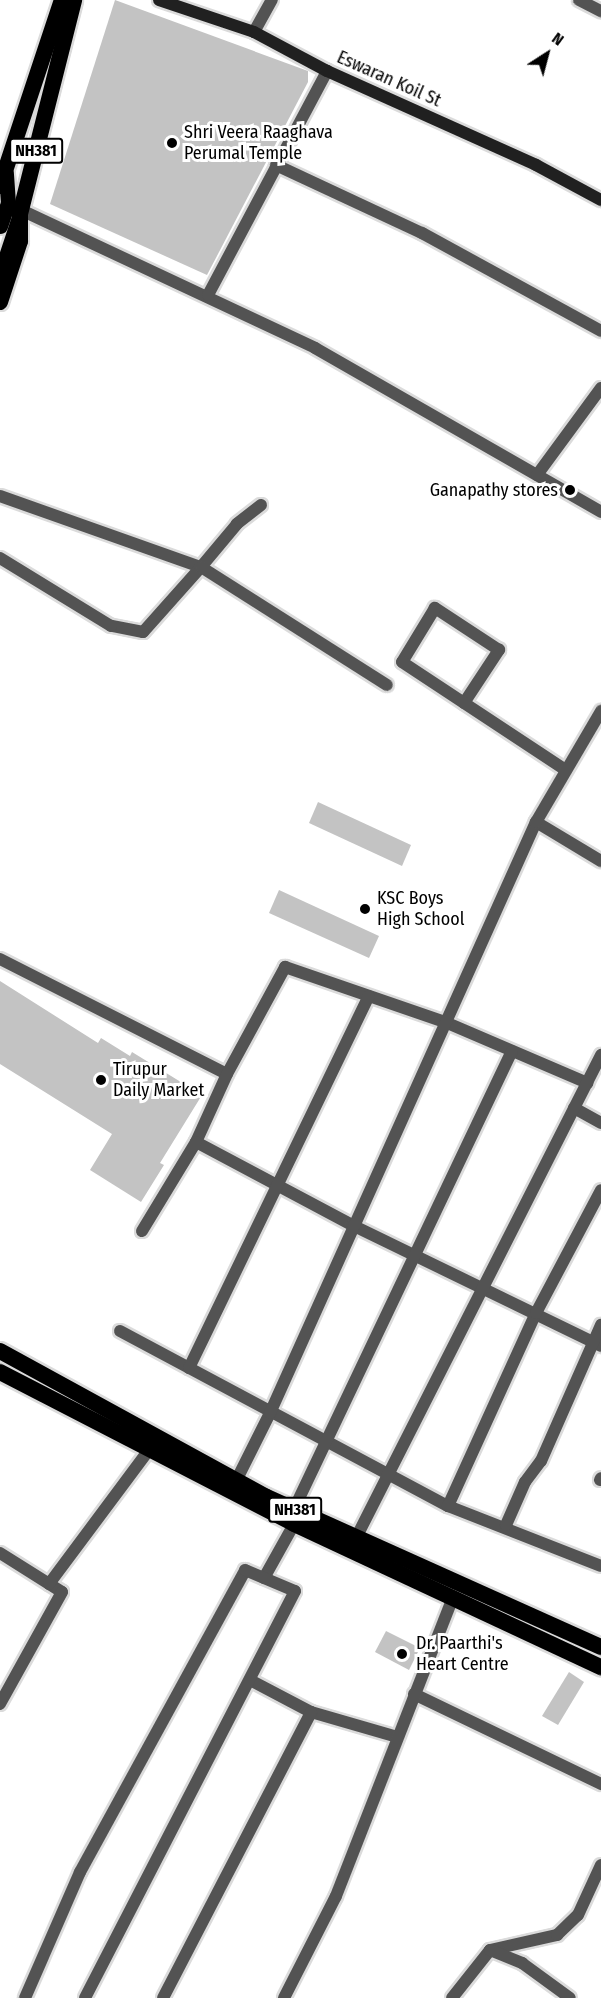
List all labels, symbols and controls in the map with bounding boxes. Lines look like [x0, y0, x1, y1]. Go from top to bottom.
north arrow [517, 24, 577, 84]
text: N [548, 29, 567, 50]
street label: Eswaran Koil St [334, 46, 444, 112]
place label: Shri Veera Raaghava Perumal Temple [184, 122, 333, 164]
marker: Shri Veera Raaghava Perumal Temple [165, 136, 179, 150]
road number: NH381 [9, 138, 63, 164]
place label: Ganapathy stores [430, 479, 558, 501]
marker: Ganapathy stores [563, 483, 577, 497]
place label: KSC Boys High School [377, 888, 464, 930]
marker: KSC Boys High School [358, 902, 372, 916]
place label: Tirupur Daily Market [113, 1059, 204, 1102]
marker: Tirupur Daily Market [94, 1073, 108, 1087]
road number: NH381 [268, 1497, 322, 1523]
place label: Dr. Paarthi's Heart Centre [416, 1633, 509, 1676]
marker: Dr. Paarthi's Heart Centre [393, 1645, 411, 1663]

